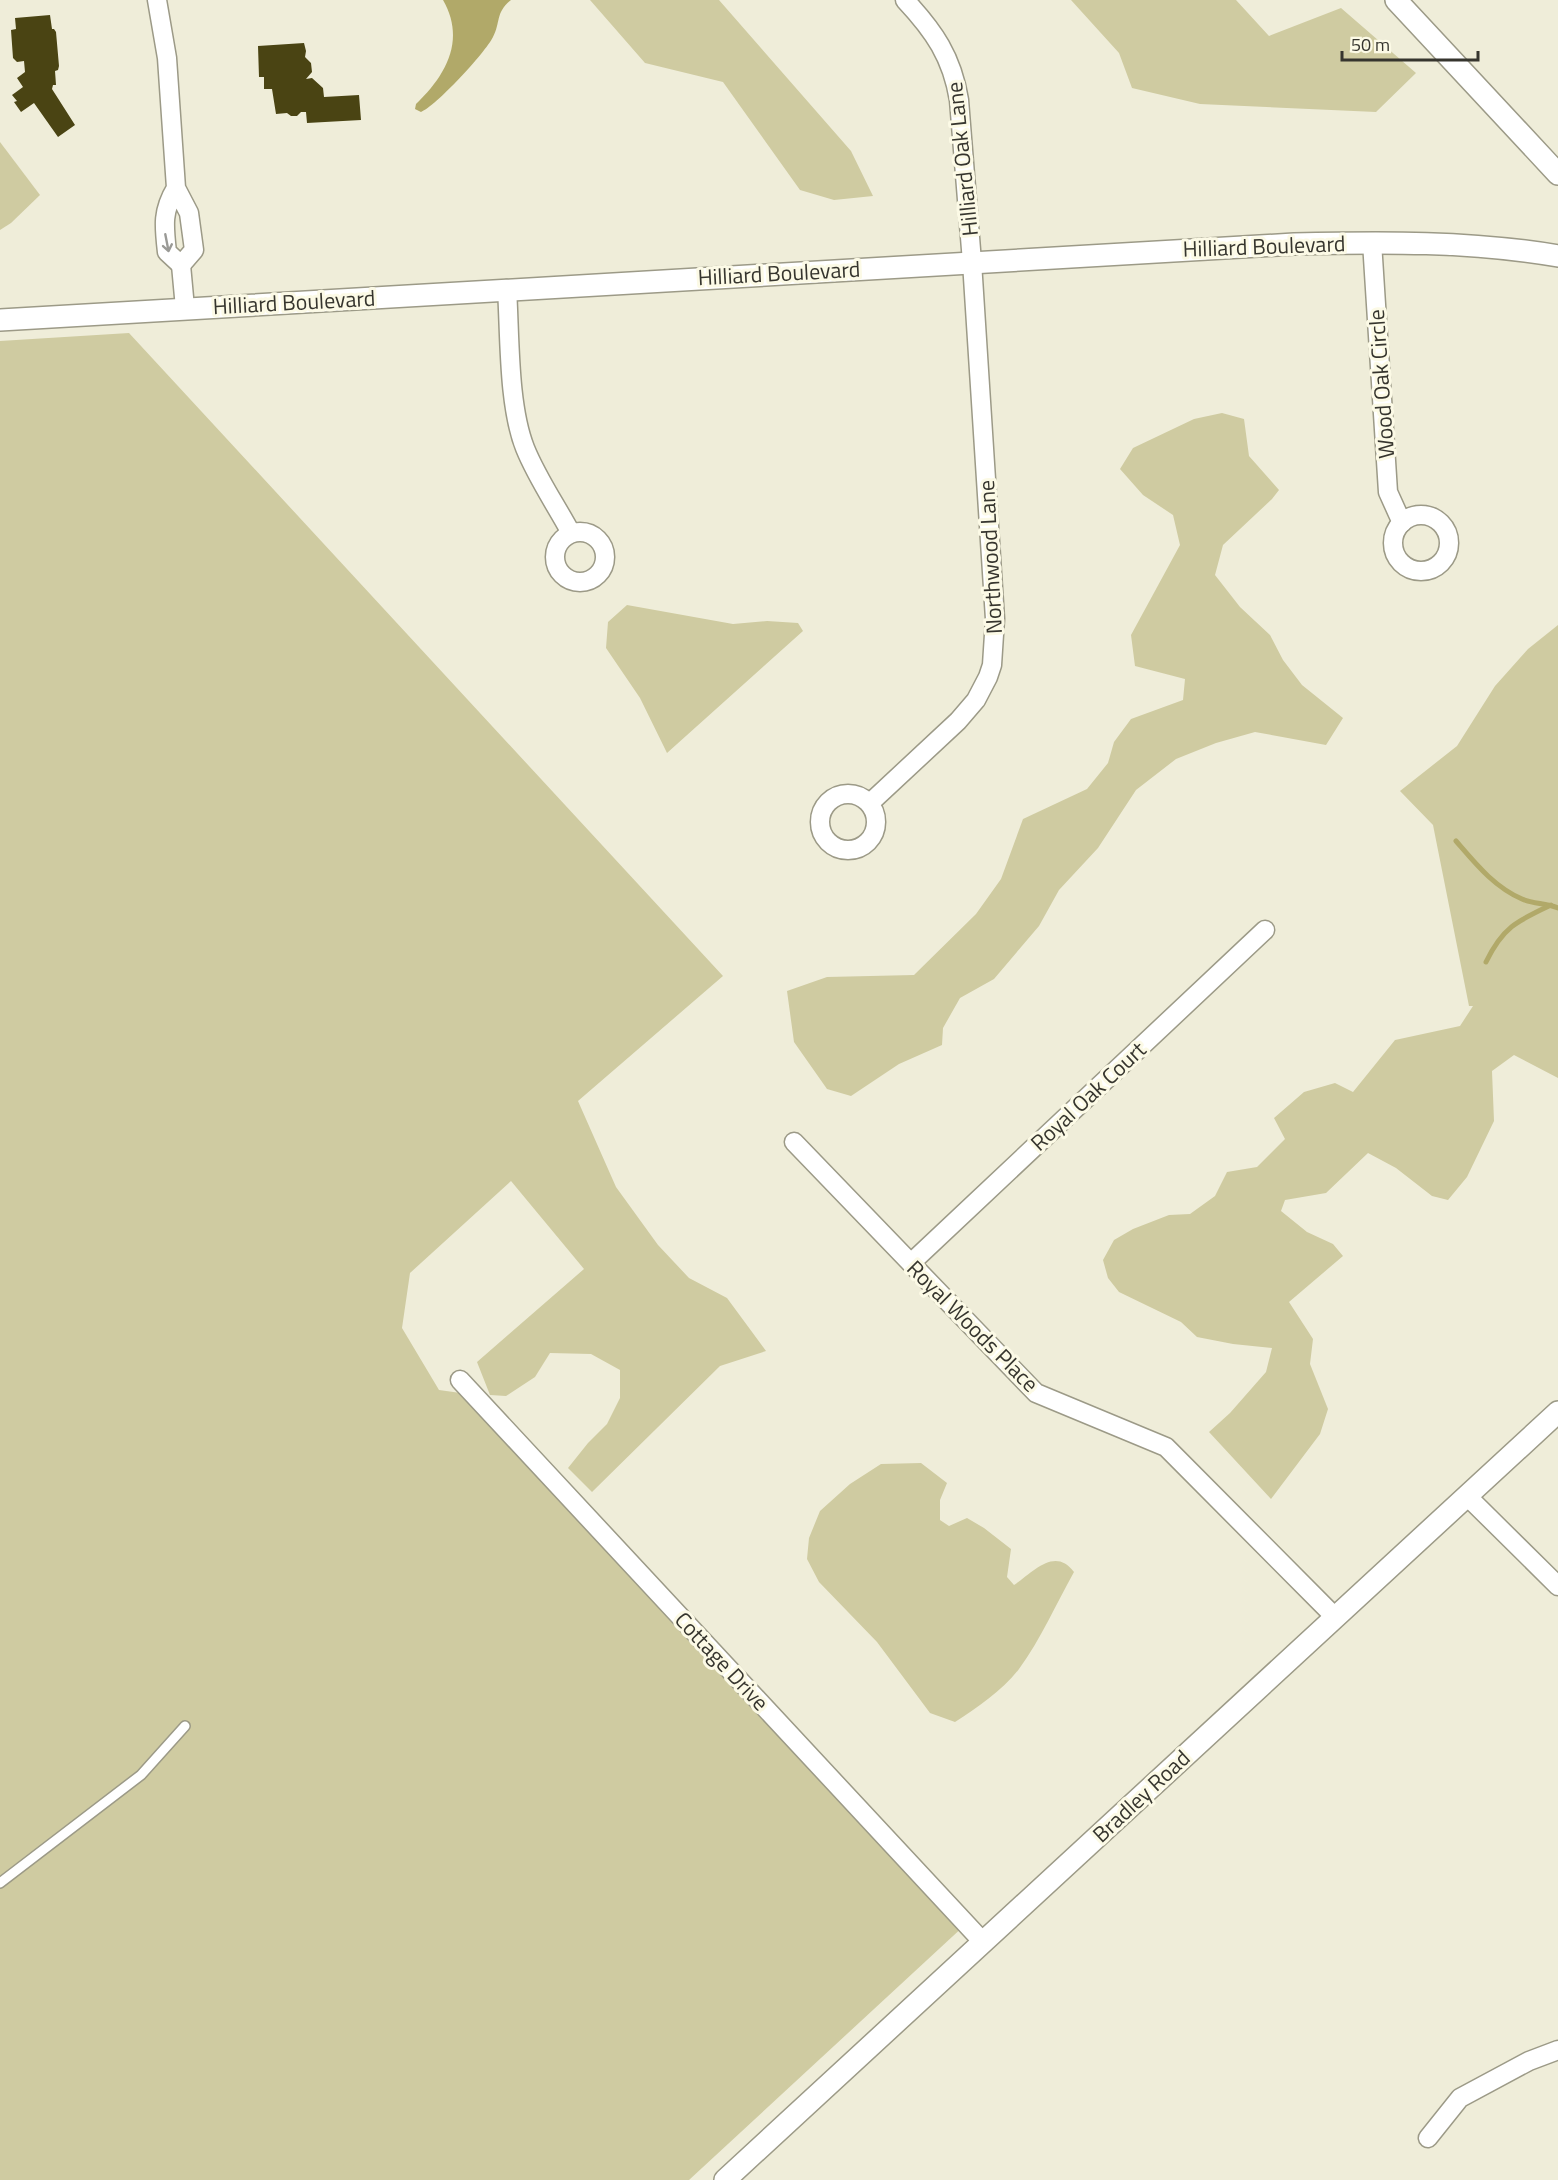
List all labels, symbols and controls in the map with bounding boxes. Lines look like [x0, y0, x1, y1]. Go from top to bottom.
scale bar [1342, 24, 1478, 62]
text: 50 m [1351, 31, 1390, 58]
street label: Hilliard Oak Lane [937, 80, 987, 238]
street label: Hilliard Boulevard [1182, 226, 1346, 266]
one-way arrow [162, 233, 173, 253]
street label: Hilliard Boulevard [697, 252, 861, 294]
street label: Hilliard Boulevard [212, 281, 376, 323]
street label: Wood Oak Circle [1359, 308, 1403, 460]
street label: Northwood Lane [969, 479, 1011, 635]
street label: Royal Oak Court [1022, 1033, 1154, 1159]
street label: Royal Woods Place [899, 1252, 1047, 1400]
street label: Cottage Drive [667, 1604, 777, 1718]
street label: Bradley Road [1084, 1742, 1198, 1850]

